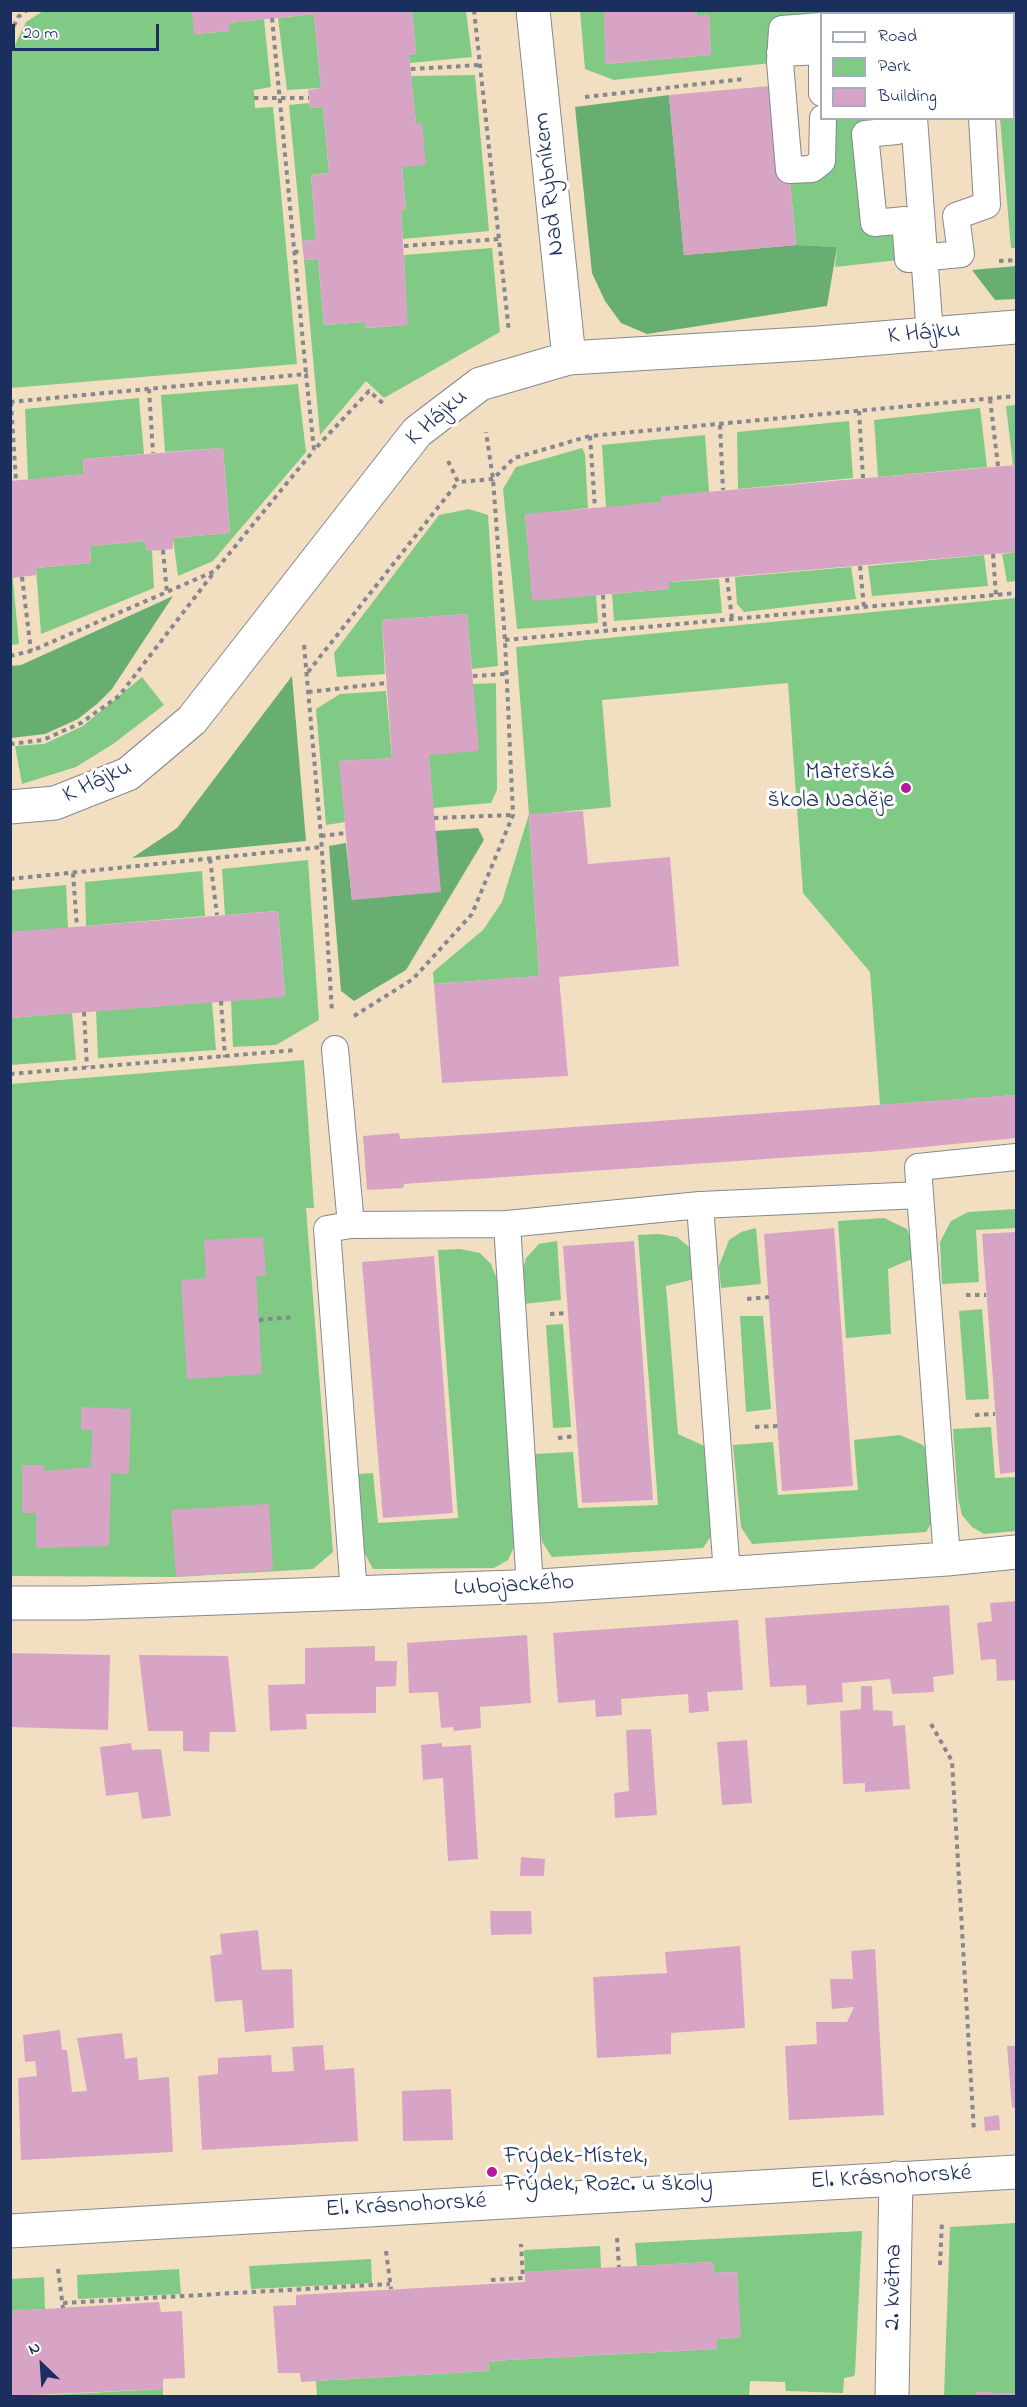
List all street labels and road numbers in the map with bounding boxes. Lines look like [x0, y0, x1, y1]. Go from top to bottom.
street label: Nad Rybníkem [529, 111, 573, 257]
street label: K Hájku [887, 317, 961, 353]
street label: K Hájku [401, 384, 475, 454]
street label: K Hájku [59, 755, 137, 811]
street label: Lubojackého [453, 1569, 575, 1605]
street label: El. Krásnohorské [810, 2160, 972, 2198]
street label: El. Krásnohorské [325, 2188, 487, 2226]
street label: 2. května [880, 2244, 910, 2330]

